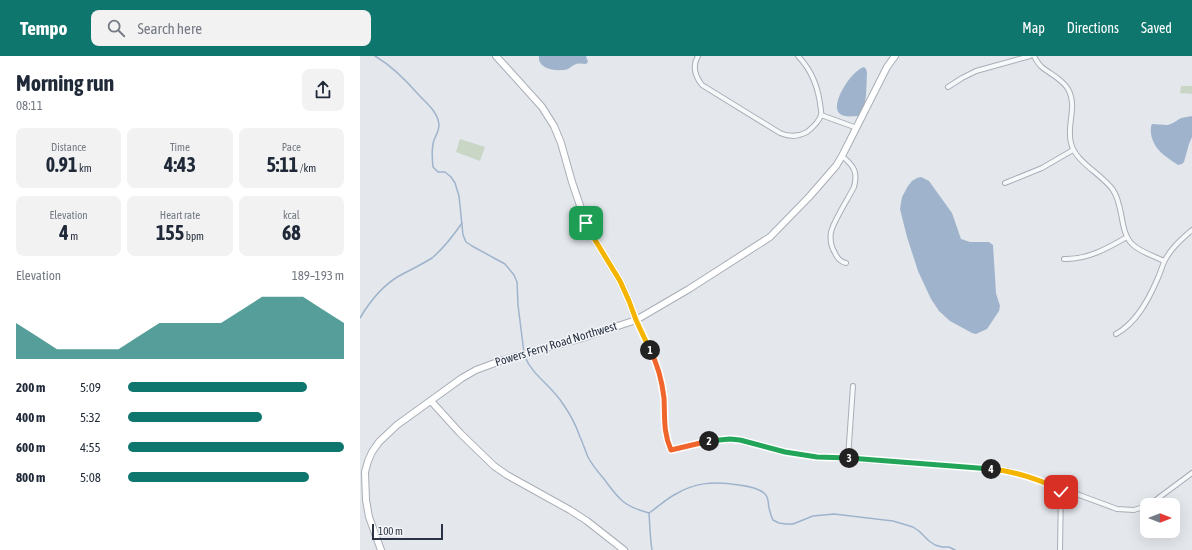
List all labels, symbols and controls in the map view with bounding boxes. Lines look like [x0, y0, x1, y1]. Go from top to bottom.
search box [91, 10, 371, 46]
text: Tempo [20, 17, 67, 39]
icon: search [105, 17, 127, 39]
text: Search here [137, 20, 202, 37]
text: Map [1022, 20, 1045, 36]
text: Directions [1067, 20, 1119, 36]
text: Saved [1141, 20, 1172, 36]
button: share [302, 69, 344, 111]
text: Morning run [16, 70, 114, 96]
text: 08:11 [16, 98, 43, 113]
text: Distance [51, 141, 86, 153]
text: Time [170, 141, 190, 153]
text: Pace [282, 141, 301, 153]
text: 0.91 [46, 153, 77, 176]
text: 4:43 [164, 153, 196, 176]
text: 5:11 [266, 153, 298, 176]
text: km [77, 162, 92, 174]
text: /km [298, 162, 316, 174]
pin [569, 206, 603, 240]
text: Elevation [50, 209, 88, 221]
text: Heart rate [160, 209, 200, 221]
text: kcal [283, 209, 300, 221]
icon: arrive [575, 212, 597, 234]
text: 4 [59, 221, 69, 244]
text: 155 [156, 221, 184, 244]
text: 68 [282, 221, 301, 244]
text: m [69, 230, 78, 242]
text: bpm [184, 230, 204, 242]
text: Elevation [16, 268, 61, 283]
text: 189–193 m [292, 268, 344, 283]
street label: Powers Ferry Road Northwest [493, 319, 619, 369]
pin: 1 [640, 340, 660, 360]
text: 1 [647, 344, 653, 356]
text: 200 m [16, 380, 45, 395]
text: 5:09 [80, 380, 101, 395]
text: 400 m [16, 410, 45, 425]
text: 5:32 [80, 410, 101, 425]
pin: 2 [699, 431, 719, 451]
text: 2 [706, 435, 712, 447]
text: 600 m [16, 440, 45, 455]
text: 4:55 [80, 440, 101, 455]
pin: 3 [839, 448, 859, 468]
text: 3 [846, 452, 852, 464]
pin: 4 [981, 459, 1001, 479]
text: 4 [988, 463, 994, 475]
text: 800 m [16, 470, 45, 485]
text: 5:08 [80, 470, 101, 485]
pin [1044, 475, 1078, 509]
icon: check [1050, 481, 1072, 503]
north arrow [1140, 498, 1180, 538]
map controls [1140, 498, 1180, 538]
scale bar [372, 522, 443, 541]
text: 100 m [378, 525, 403, 537]

